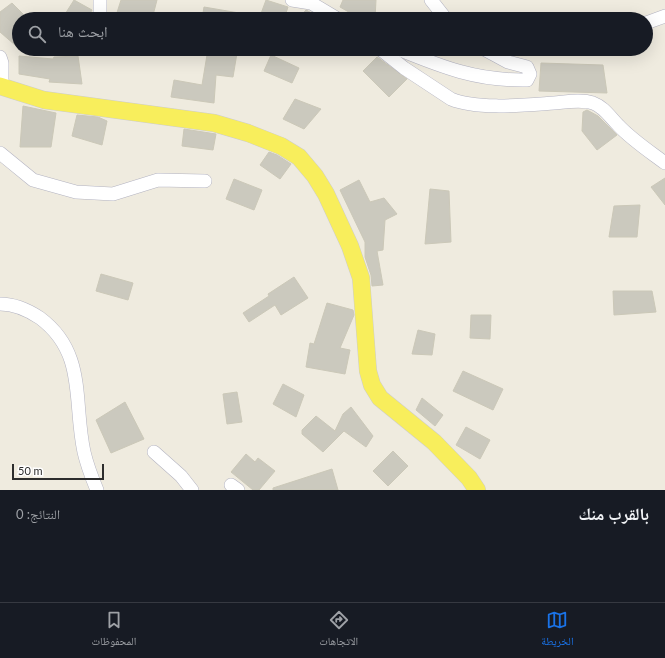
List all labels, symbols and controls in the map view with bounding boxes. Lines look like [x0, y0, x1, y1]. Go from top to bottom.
search box [12, 12, 653, 56]
text: ابحث هنا [58, 22, 108, 40]
icon: search [26, 23, 48, 45]
scale bar [12, 462, 104, 481]
text: 50 m [18, 464, 43, 477]
text: بالقرب منك [579, 503, 649, 524]
text: النتائج: 0 [16, 506, 60, 522]
tab: المحفوظات [91, 609, 136, 652]
tab: الاتجاهات [319, 609, 358, 652]
tab: الخريطة [541, 609, 574, 652]

